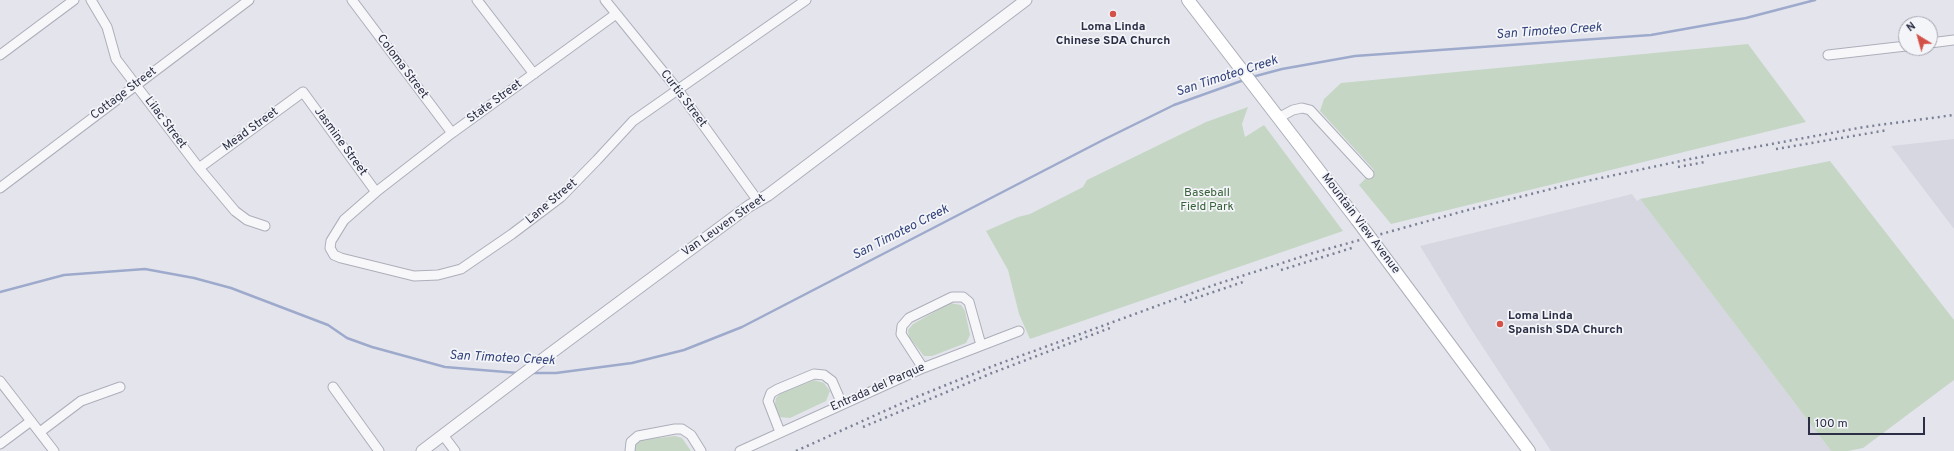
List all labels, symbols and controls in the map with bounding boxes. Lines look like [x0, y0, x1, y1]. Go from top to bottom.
marker: Loma Linda Chinese SDA Church [1108, 9, 1118, 19]
north arrow [1898, 16, 1938, 56]
text: N [1904, 19, 1919, 35]
place label: Loma Linda Chinese SDA Church [1056, 21, 1170, 49]
water label: San Timoteo Creek [1496, 21, 1602, 43]
street label: Coloma Street [373, 32, 431, 102]
water label: San Timoteo Creek [1174, 53, 1280, 101]
street label: Cottage Street [88, 65, 160, 123]
street label: Curtis Street [657, 67, 709, 131]
street label: State Street [465, 77, 525, 127]
street label: Lilac Street [141, 94, 189, 152]
street label: Mead Street [220, 105, 282, 155]
street label: Jasmine Street [310, 105, 370, 179]
street label: Mountain View Avenue [1318, 171, 1402, 277]
street label: Lane Street [523, 176, 581, 228]
park label: Baseball Field Park [1180, 187, 1234, 215]
street label: Van Leuven Street [680, 192, 768, 260]
water label: San Timoteo Creek [850, 202, 952, 264]
place label: Loma Linda Spanish SDA Church [1508, 310, 1623, 338]
marker: Loma Linda Spanish SDA Church [1495, 319, 1505, 329]
water label: San Timoteo Creek [449, 348, 555, 370]
street label: Entrada del Parque [829, 361, 927, 415]
scale bar [1810, 409, 1927, 435]
text: 100 m [1815, 416, 1848, 432]

